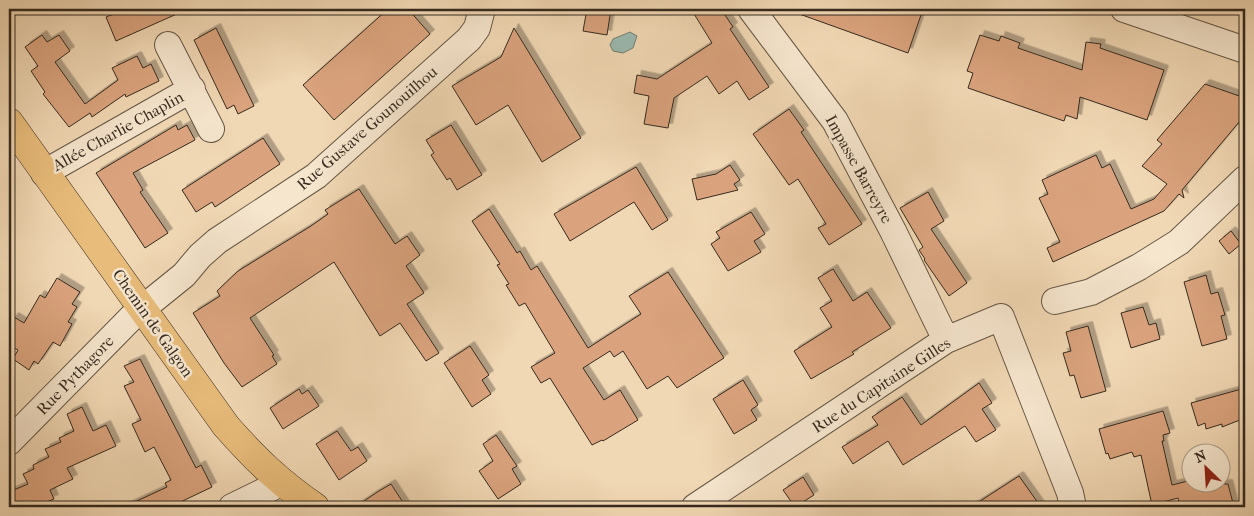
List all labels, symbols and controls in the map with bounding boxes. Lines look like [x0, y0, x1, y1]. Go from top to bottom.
street label: Rue Gustave Gounouilhou [293, 62, 441, 194]
street label: Allée Charlie Chaplin [48, 87, 187, 175]
street label: Impasse Barreyre [821, 112, 897, 227]
street label: Chemin de Galgon [109, 265, 198, 381]
street label: Rue Pythagore [32, 331, 118, 419]
street label: Rue du Capitaine Gilles [808, 333, 954, 437]
north arrow [1182, 444, 1232, 494]
text: N [1192, 447, 1209, 467]

